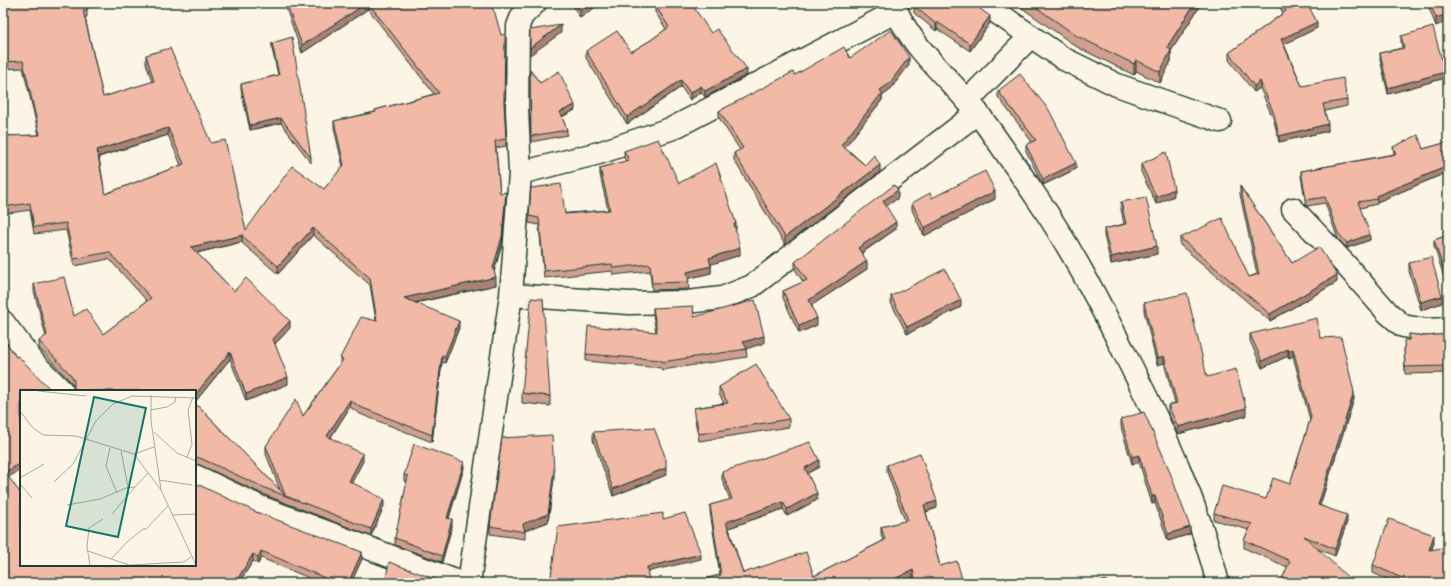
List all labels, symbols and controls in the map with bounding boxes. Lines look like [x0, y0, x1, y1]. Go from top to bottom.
inset map [20, 390, 196, 566]

